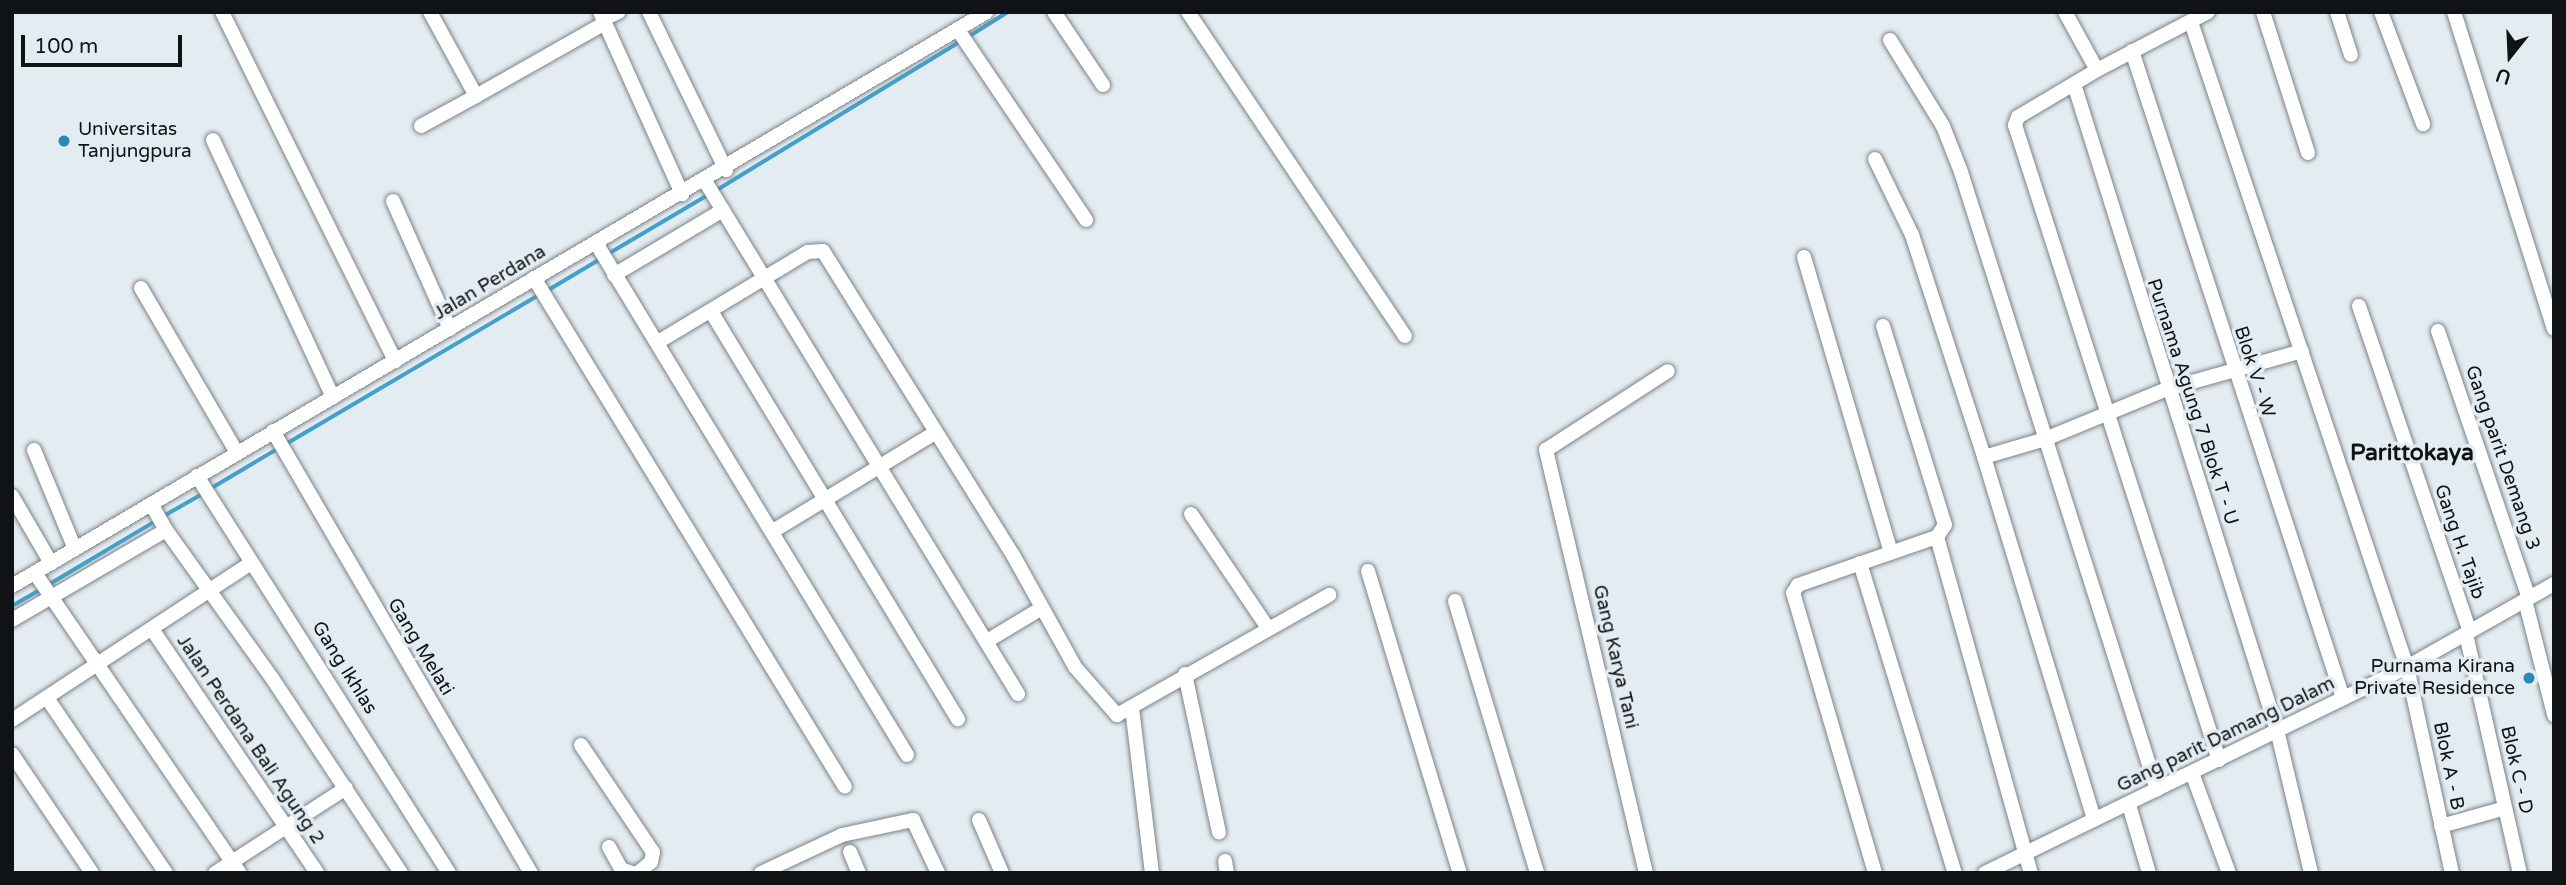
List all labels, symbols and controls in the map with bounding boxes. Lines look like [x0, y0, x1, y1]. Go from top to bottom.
scale bar [24, 21, 186, 65]
north arrow [2475, 21, 2545, 91]
text: 100 m [34, 34, 98, 59]
text: U [2493, 63, 2514, 89]
place label: Universitas Tanjungpura [78, 119, 192, 163]
marker: Universitas Tanjungpura [56, 133, 72, 149]
street label: Jalan Perdana [430, 241, 550, 325]
street label: Purnama Agung 7 Blok T - U [2141, 276, 2243, 528]
street label: Blok V - W [2229, 323, 2279, 421]
street label: Gang parit Demang 3 [2460, 363, 2544, 553]
district label: Parittokaya [2350, 439, 2474, 467]
street label: Gang H. Tajib [2429, 482, 2489, 602]
street label: Gang Karya Tani [1587, 583, 1643, 731]
street label: Gang Melati [382, 594, 458, 700]
street label: Gang Ikhlas [306, 617, 382, 719]
street label: Jalan Perdana Bali Agung 2 [171, 631, 329, 849]
place label: Purnama Kirana Private Residence [2354, 656, 2515, 700]
marker: Purnama Kirana Private Residence [2521, 670, 2537, 686]
street label: Gang parit Damang Dalam [2113, 672, 2339, 798]
street label: Blok A - B [2428, 720, 2468, 812]
street label: Blok C - D [2495, 724, 2537, 816]

